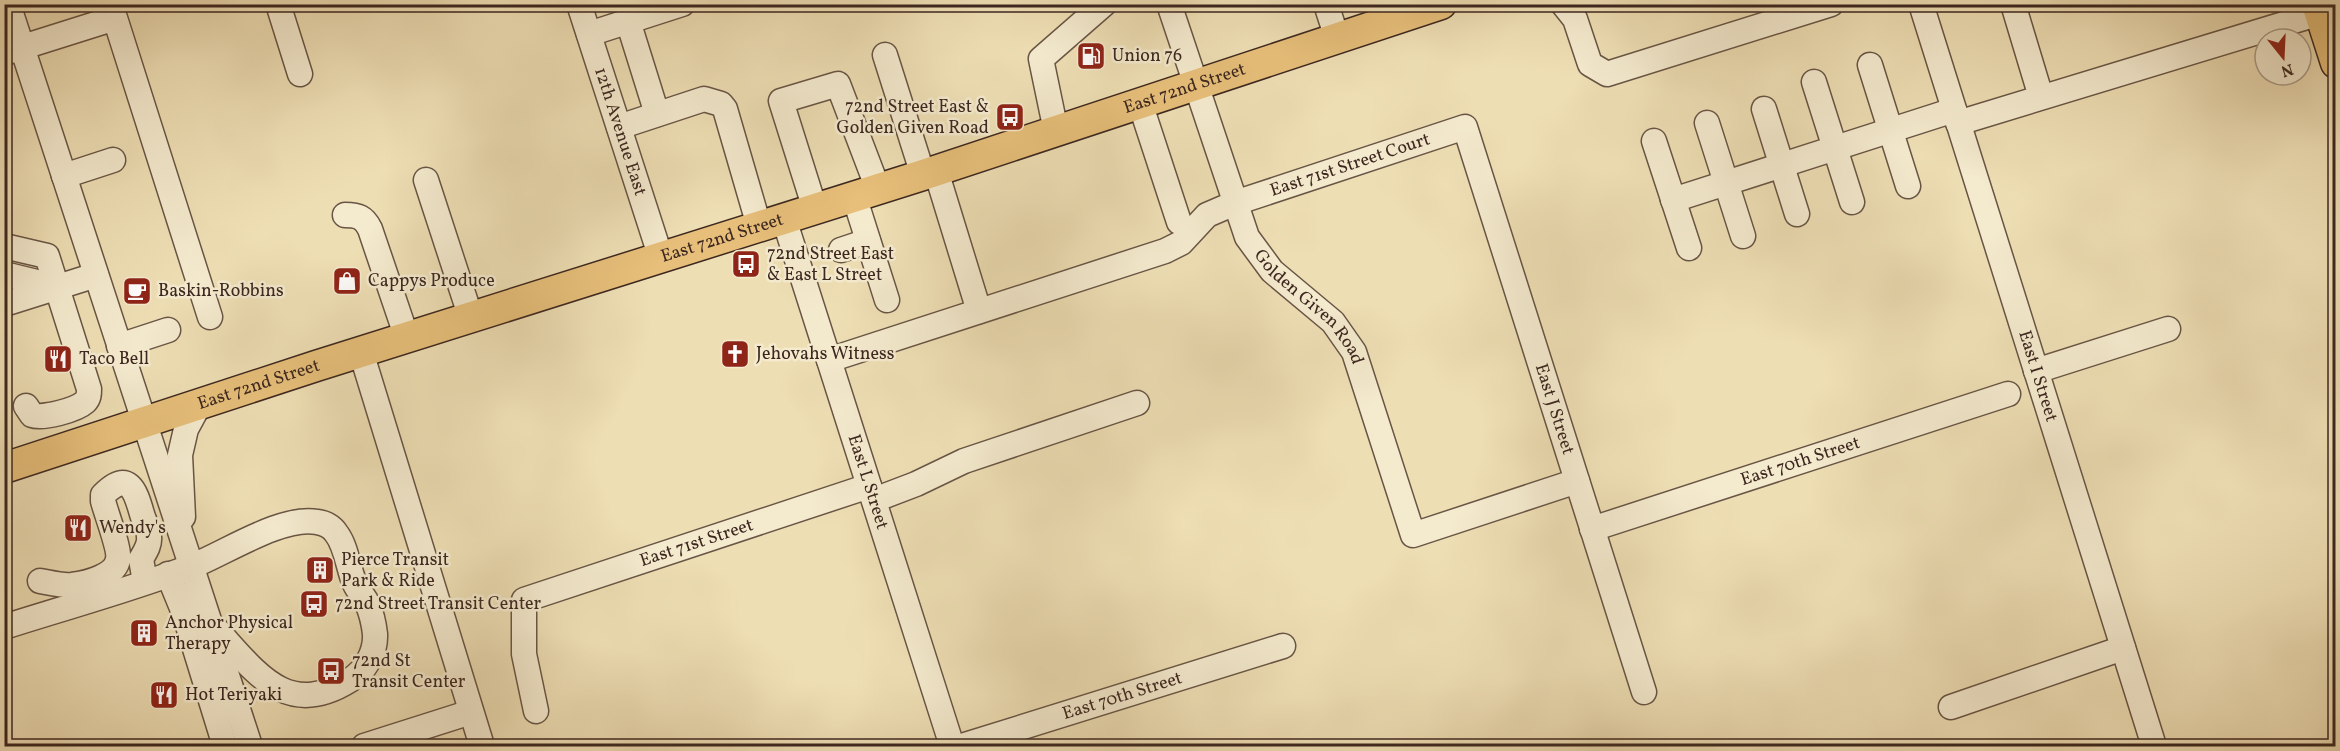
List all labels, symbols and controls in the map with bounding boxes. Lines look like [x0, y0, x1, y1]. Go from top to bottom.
north arrow [2253, 27, 2313, 87]
fuel station icon: Union 76 [1075, 40, 1107, 72]
place label: Union 76 [1112, 44, 1182, 69]
street label: East 72nd Street [1120, 57, 1249, 120]
text: N [2278, 57, 2296, 82]
street label: 12th Avenue East [588, 64, 653, 199]
place label: 72nd Street East & Golden Given Road [837, 95, 989, 141]
bus stop icon: 72nd Street East & Golden Given Road [994, 101, 1026, 133]
street label: East 71st Street Court [1267, 127, 1433, 203]
street label: East 72nd Street [658, 207, 787, 269]
place label: 72nd Street East & East L Street [767, 242, 894, 288]
street label: Golden Given Road [1248, 244, 1370, 367]
bus stop icon: 72nd Street East & East L Street [730, 248, 762, 280]
shop icon: Cappys Produce [331, 265, 363, 297]
place label: Cappys Produce [368, 269, 495, 294]
cafe icon: Baskin-Robbins [121, 275, 153, 307]
place label: Baskin-Robbins [158, 279, 284, 304]
street label: East I Street [2012, 327, 2064, 425]
church icon: Jehovahs Witness [719, 338, 751, 370]
place label: Jehovahs Witness [756, 342, 894, 367]
restaurant icon: Taco Bell [42, 343, 74, 375]
place label: Taco Bell [79, 347, 149, 372]
street label: East 72nd Street [194, 353, 323, 416]
street label: East J Street [1528, 360, 1581, 458]
street label: East 70th Street [1737, 430, 1863, 492]
street label: East L Street [841, 431, 895, 533]
restaurant icon: Wendy's [62, 512, 94, 544]
street label: East 71st Street [637, 513, 757, 573]
place label: Wendy's [99, 516, 166, 541]
place label: Pierce Transit Park & Ride [341, 548, 449, 594]
building icon: Pierce Transit Park & Ride [304, 554, 336, 586]
bus stop icon: 72nd Street Transit Center [298, 588, 330, 620]
place label: 72nd Street Transit Center [335, 592, 542, 617]
place label: Anchor Physical Therapy [165, 611, 293, 657]
building icon: Anchor Physical Therapy [128, 617, 160, 649]
place label: 72nd St Transit Center [352, 649, 466, 695]
bus stop icon: 72nd St Transit Center [315, 655, 347, 687]
street label: East 70th Street [1059, 666, 1185, 726]
restaurant icon: Hot Teriyaki [148, 679, 180, 711]
place label: Hot Teriyaki [185, 683, 282, 708]

